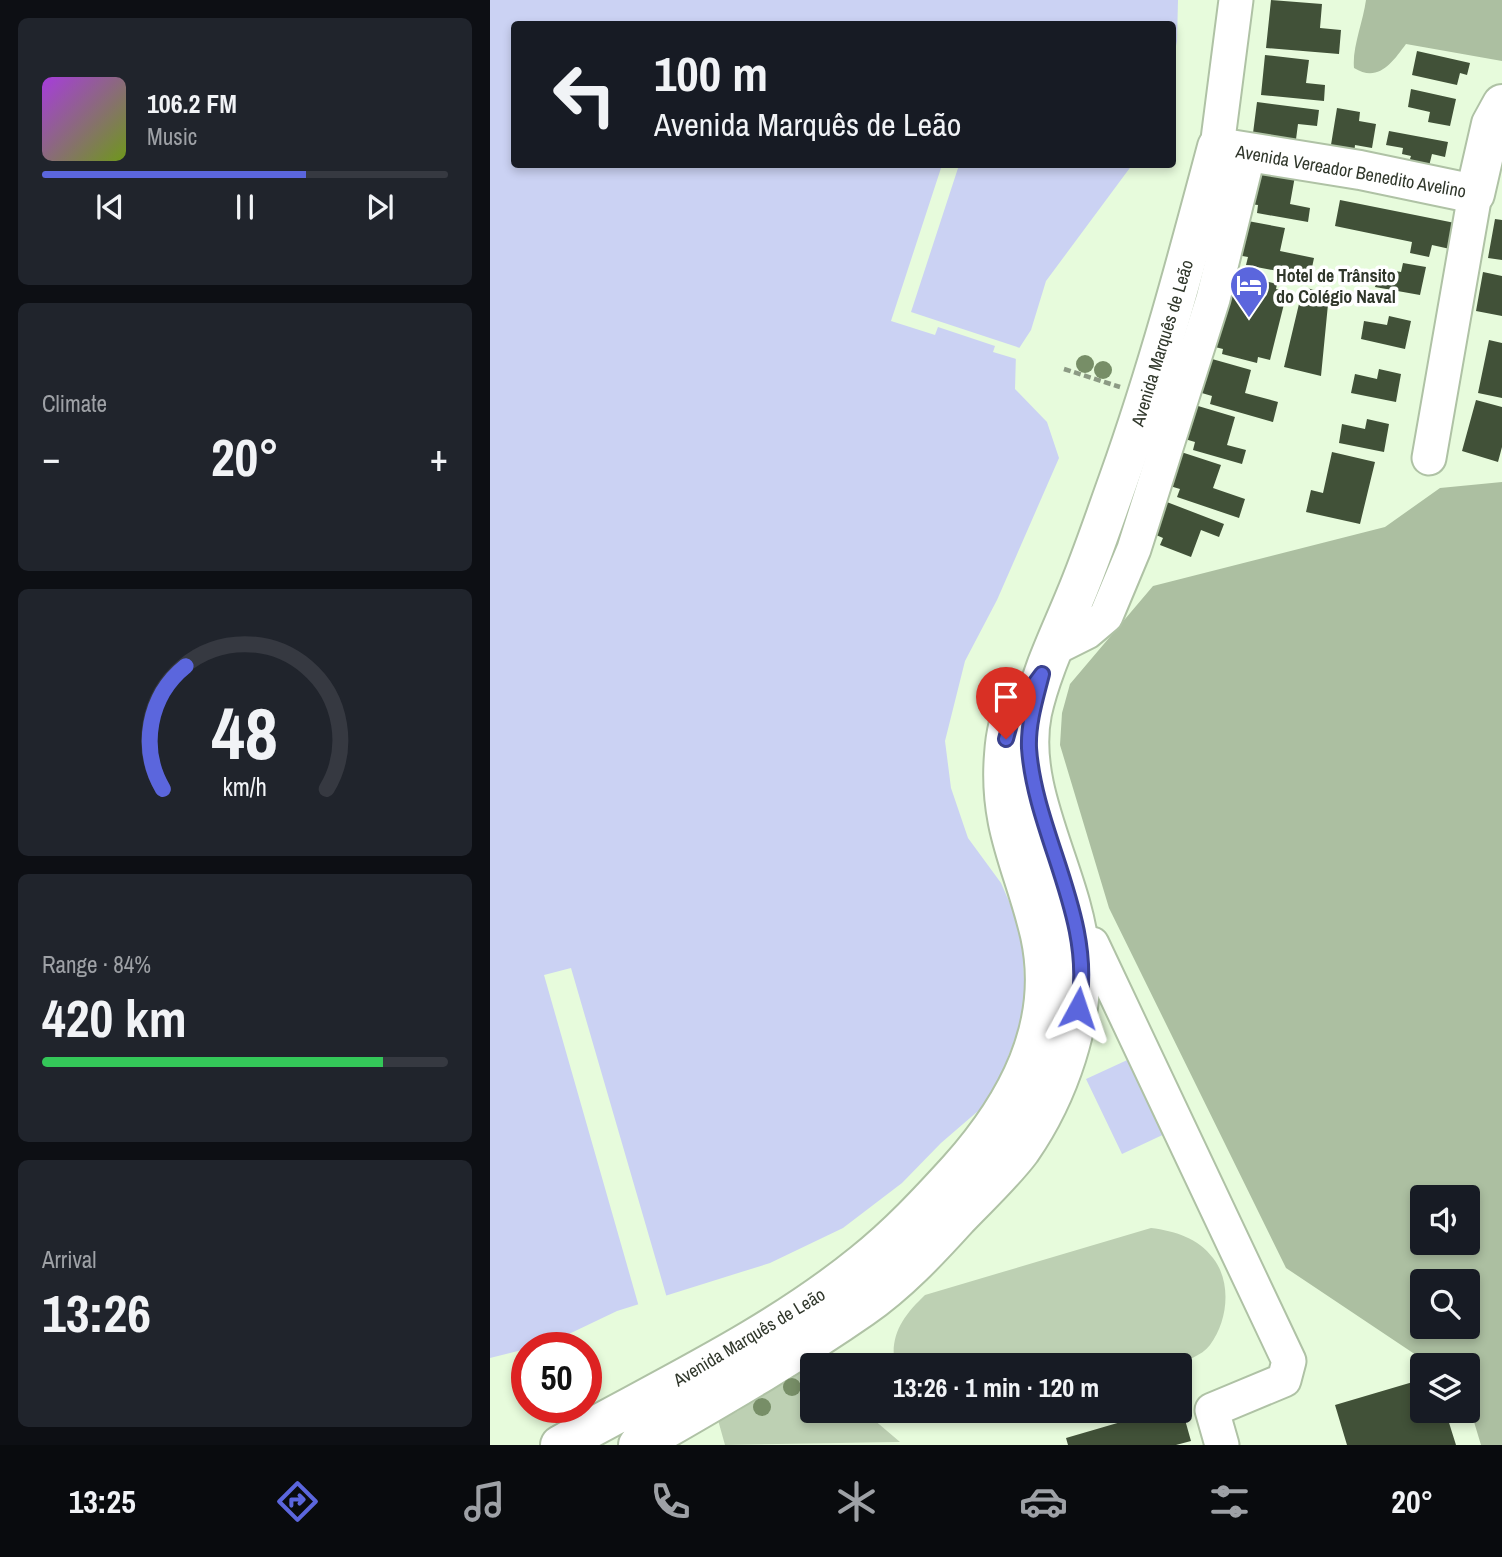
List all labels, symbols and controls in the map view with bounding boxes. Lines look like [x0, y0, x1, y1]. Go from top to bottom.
text: 100 m [654, 40, 768, 106]
icon: left [539, 49, 630, 140]
text: 106.2 FM [147, 86, 237, 121]
text: Avenida Marquês de Leão [654, 103, 961, 146]
text: Music [147, 121, 197, 152]
street label: Avenida Vereador Benedito Avelino [1233, 138, 1468, 204]
icon: previous [91, 188, 129, 226]
icon: pause [226, 188, 264, 226]
icon: next [361, 188, 399, 226]
street label: Avenida Marquês de Leão [1124, 257, 1199, 430]
place label: Hotel de Trânsito do Colégio Naval [1276, 263, 1396, 309]
hotel icon: Hotel de Trânsito do Colégio Naval [1228, 264, 1270, 319]
text: Climate [42, 388, 107, 419]
text: 20° [211, 422, 279, 492]
text: − [42, 432, 60, 483]
text: + [430, 432, 448, 483]
pin [976, 667, 1036, 739]
icon: arrive [987, 678, 1025, 716]
text: 48 [212, 684, 278, 782]
text: km/h [223, 769, 267, 803]
text: Range · 84% [42, 949, 151, 980]
position arrow [1041, 971, 1115, 1045]
text: 420 km [42, 983, 187, 1053]
map controls [1410, 1185, 1480, 1423]
button: sound [1410, 1185, 1480, 1255]
text: Arrival [42, 1244, 97, 1275]
button: search [1410, 1269, 1480, 1339]
text: 13:26 [42, 1278, 151, 1348]
street label: Avenida Marquês de Leão [668, 1282, 830, 1393]
speed limit sign: 50 [511, 1332, 602, 1423]
button: layers [1410, 1353, 1480, 1423]
text: 13:26 · 1 min · 120 m [893, 1370, 1099, 1405]
icon: directions [273, 1477, 322, 1526]
icon: music [460, 1477, 509, 1526]
icon: phone [646, 1477, 695, 1526]
icon: climate [832, 1477, 881, 1526]
icon: car [1019, 1477, 1068, 1526]
icon: filters [1205, 1477, 1254, 1526]
text: 13:25 [69, 1480, 136, 1523]
text: 20° [1391, 1480, 1433, 1523]

